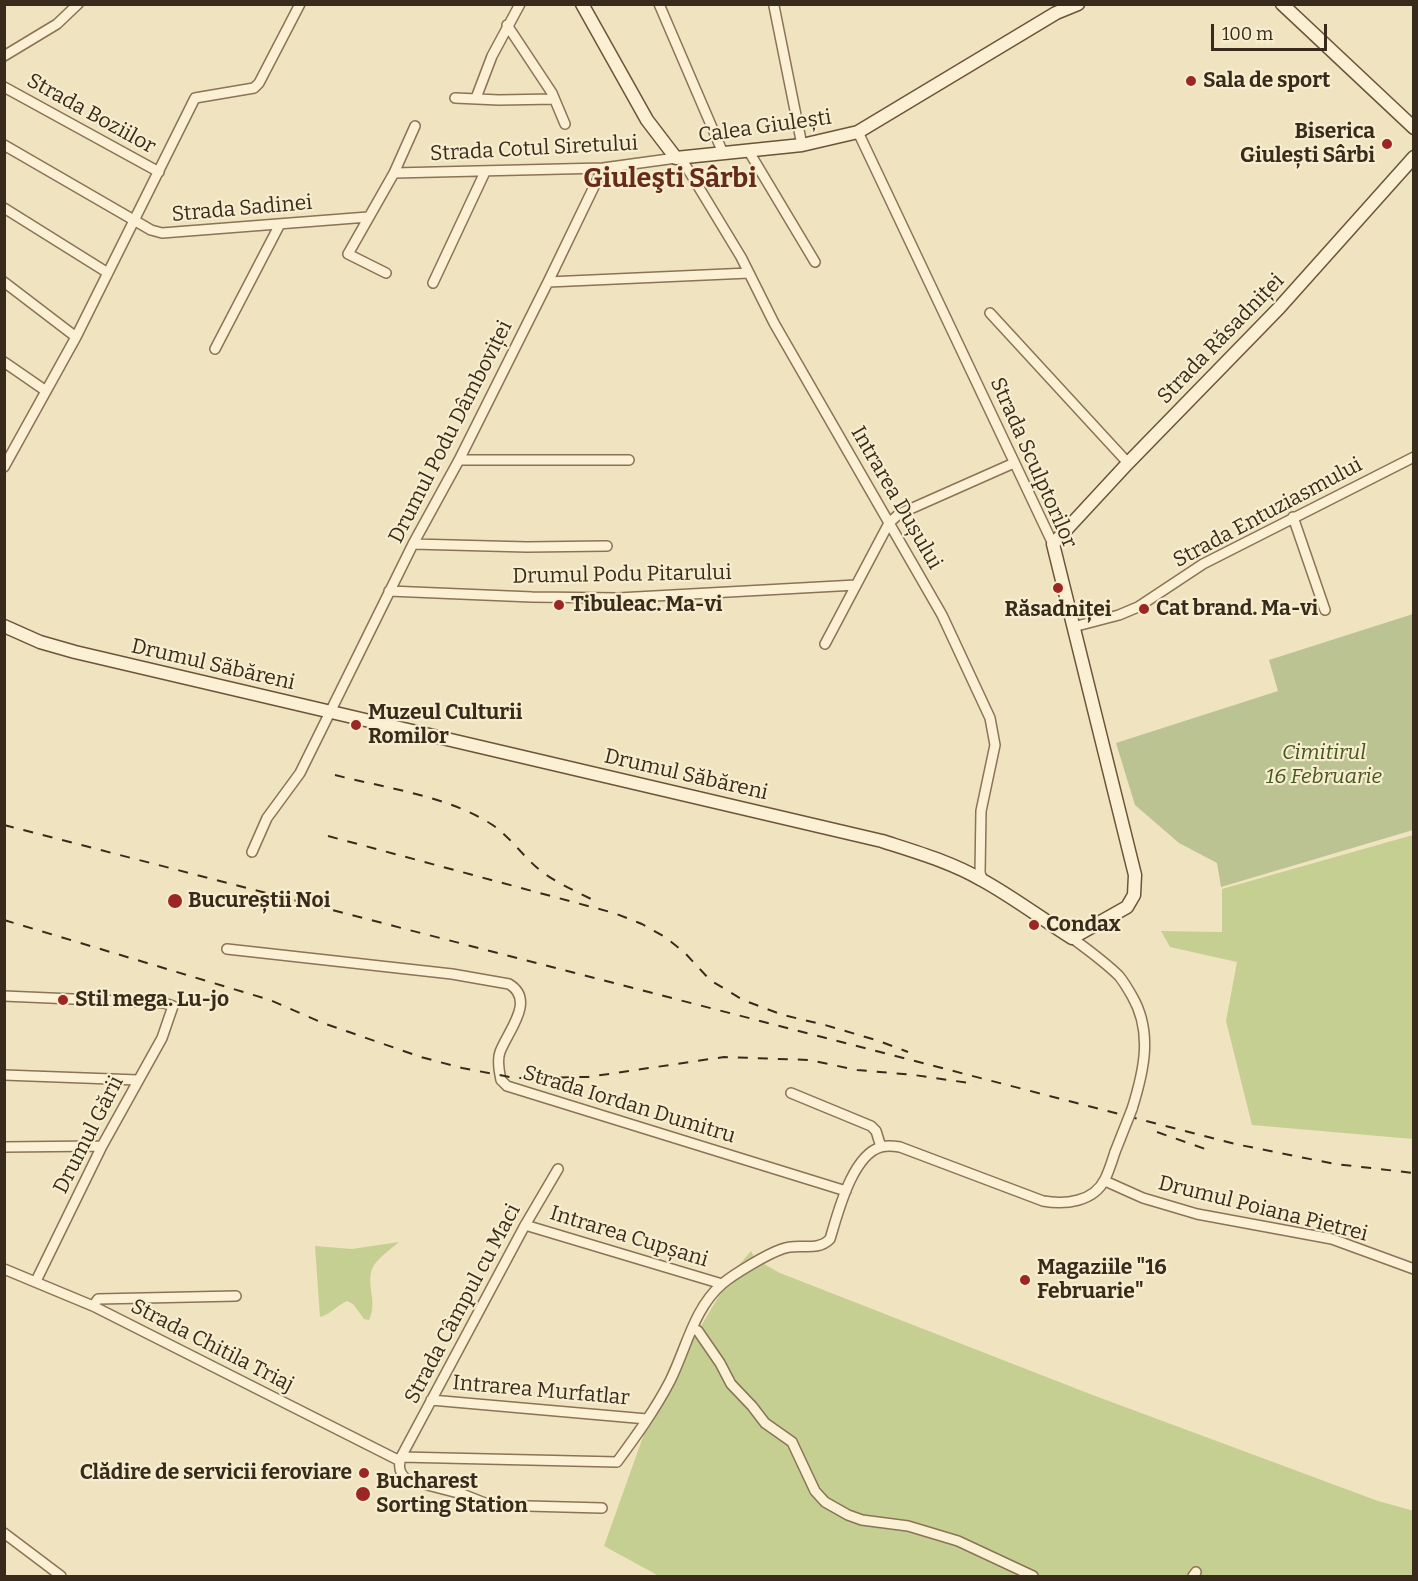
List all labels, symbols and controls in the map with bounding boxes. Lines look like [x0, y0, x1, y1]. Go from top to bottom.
scale bar [1214, 12, 1330, 50]
text: 100 m [1222, 23, 1273, 45]
street label: Strada Boziilor [22, 68, 160, 160]
place label: Sala de sport [1203, 68, 1330, 94]
marker: Sala de sport [1184, 74, 1198, 88]
street label: Calea Giulești [697, 105, 833, 149]
place label: Biserica Giulești Sârbi [1240, 119, 1375, 169]
street label: Strada Cotul Siretului [429, 131, 639, 167]
marker: Biserica Giulești Sârbi [1380, 137, 1394, 151]
district label: Giuleşti Sârbi [583, 163, 757, 195]
street label: Strada Sadinei [171, 190, 313, 228]
street label: Strada Răsadniței [1152, 269, 1290, 409]
street label: Drumul Podu Dâmboviței [384, 317, 518, 547]
street label: Strada Sculptorilor [984, 374, 1082, 552]
street label: Intrarea Dușului [845, 422, 947, 574]
street label: Strada Entuziasmului [1169, 452, 1367, 574]
street label: Drumul Podu Pitarului [512, 560, 732, 590]
marker: Răsadniței [1051, 581, 1065, 595]
place label: Tibuleac. Ma-vi [571, 592, 722, 618]
place label: Cat brand. Ma-vi [1156, 596, 1318, 622]
place label: Răsadniței [1005, 597, 1111, 623]
marker: Tibuleac. Ma-vi [552, 598, 566, 612]
marker: Cat brand. Ma-vi [1137, 602, 1151, 616]
street label: Drumul Săbăreni [129, 634, 297, 696]
place label: Muzeul Culturii Romilor [368, 700, 522, 750]
marker: Muzeul Culturii Romilor [349, 718, 363, 732]
park label: Cimitirul 16 Februarie [1266, 740, 1382, 790]
street label: Drumul Săbăreni [602, 744, 770, 806]
place label: Bucureștii Noi [188, 888, 330, 914]
marker: Bucureștii Noi [166, 892, 184, 910]
place label: Condax [1046, 912, 1121, 938]
marker: Condax [1027, 918, 1041, 932]
place label: Stil mega. Lu-jo [75, 987, 229, 1013]
marker: Stil mega. Lu-jo [56, 993, 70, 1007]
street label: Strada Iordan Dumitru [520, 1061, 738, 1149]
street label: Drumul Gării [49, 1072, 129, 1198]
street label: Drumul Poiana Pietrei [1156, 1171, 1370, 1247]
street label: Strada Câmpul cu Maci [400, 1200, 526, 1408]
street label: Intrarea Cupșani [547, 1201, 711, 1273]
place label: Magaziile "16 Februarie" [1037, 1255, 1167, 1305]
marker: Magaziile "16 Februarie" [1018, 1273, 1032, 1287]
street label: Strada Chitila Triaj [126, 1294, 298, 1398]
street label: Intrarea Murfatlar [451, 1371, 631, 1411]
place label: Clădire de servicii feroviare [80, 1460, 352, 1486]
marker: Clădire de servicii feroviare [357, 1466, 371, 1480]
place label: Bucharest Sorting Station [376, 1469, 528, 1519]
marker: Bucharest Sorting Station [354, 1485, 372, 1503]

